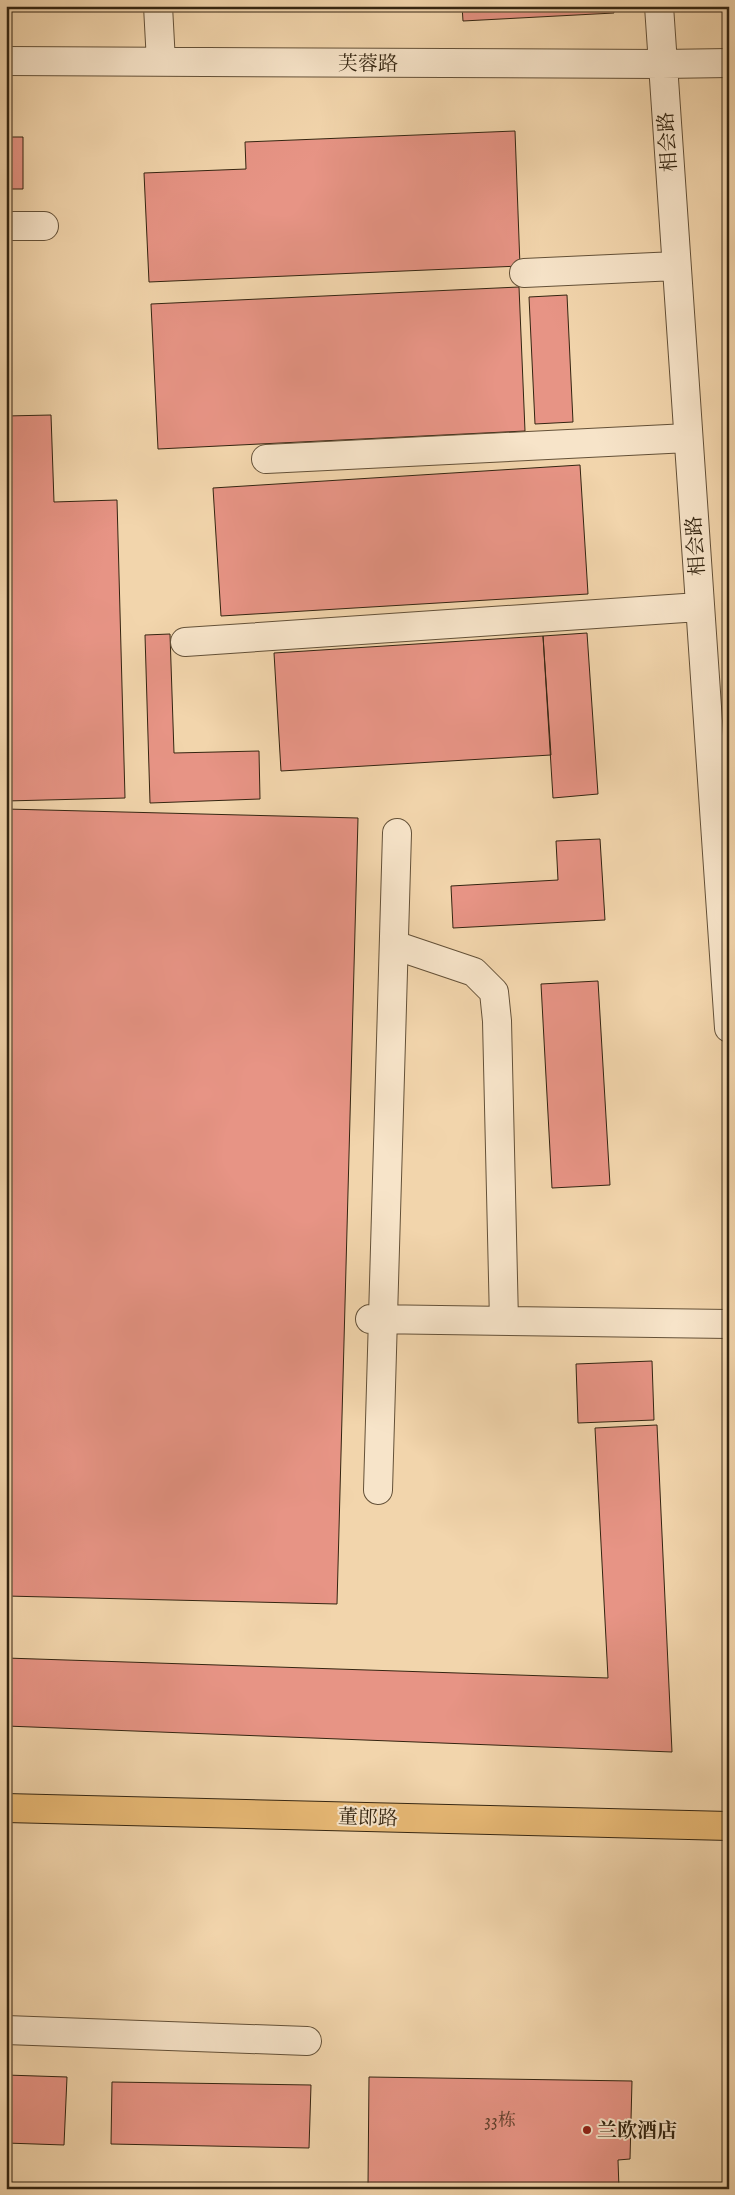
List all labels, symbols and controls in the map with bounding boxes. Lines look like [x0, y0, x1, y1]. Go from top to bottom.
street label: 芙蓉路 [338, 52, 398, 77]
street label: 相会路 [654, 111, 683, 173]
street label: 相会路 [682, 515, 711, 577]
street label: 董郎路 [338, 1805, 398, 1832]
house number: 33栋 [484, 2110, 516, 2133]
place label: 兰欧酒店 [597, 2119, 677, 2144]
marker: 兰欧酒店 [581, 2124, 593, 2136]

